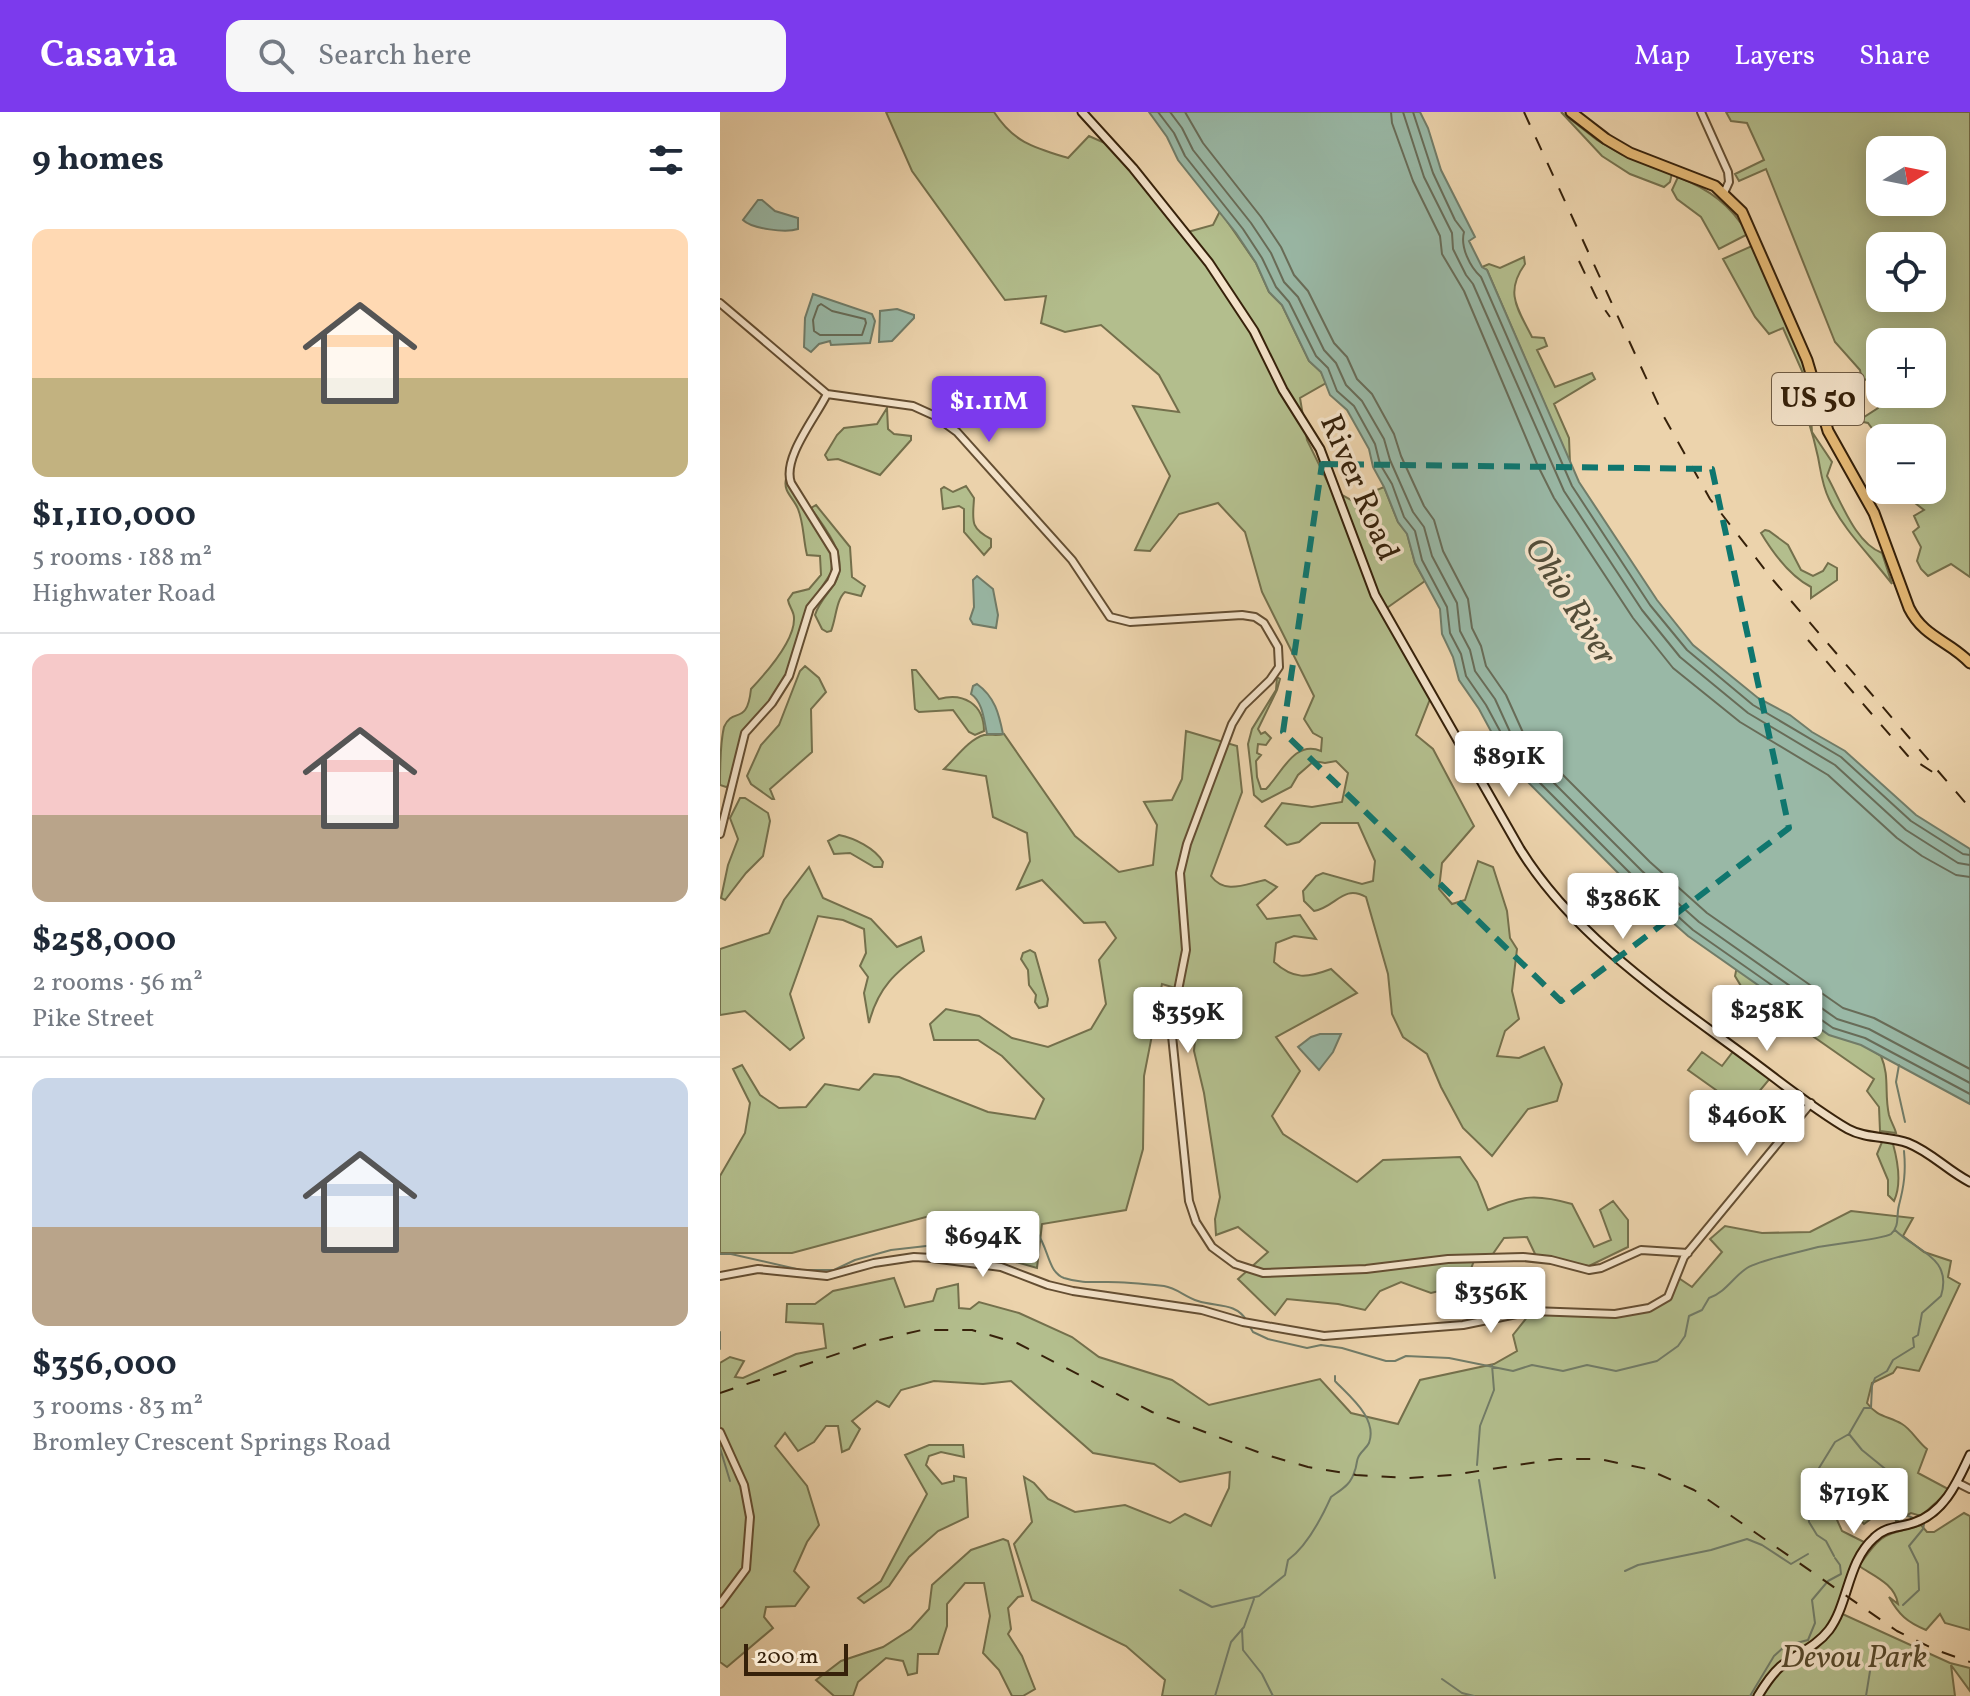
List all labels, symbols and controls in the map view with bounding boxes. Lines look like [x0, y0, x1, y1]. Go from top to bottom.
search box [226, 20, 786, 92]
text: Casavia [40, 30, 178, 83]
icon: search [254, 34, 298, 78]
text: Search here [318, 35, 471, 77]
text: Map [1634, 37, 1690, 76]
text: Layers [1734, 37, 1815, 76]
text: Share [1859, 37, 1930, 76]
north arrow [1866, 136, 1946, 216]
map controls [1866, 136, 1946, 504]
text: 9 homes [32, 137, 164, 184]
icon: filters [644, 138, 688, 182]
button: locate [1866, 232, 1946, 312]
icon: home [288, 281, 432, 425]
button: + [1866, 328, 1946, 408]
road number: US 50 [1772, 373, 1864, 425]
pin: $1.11M [924, 376, 1054, 444]
text: $1.11M [950, 384, 1028, 420]
street label: River Road [1307, 408, 1409, 568]
button: − [1866, 424, 1946, 504]
text: $1,110,000 [32, 493, 196, 540]
water label: Ohio River [1511, 529, 1627, 675]
text: 5 rooms · 188 m² [32, 540, 212, 576]
text: Highwater Road [32, 576, 216, 612]
icon: home [288, 706, 432, 850]
pin: $891K [1453, 731, 1565, 799]
text: $891K [1473, 739, 1545, 775]
pin: $386K [1567, 873, 1679, 941]
text: $386K [1585, 881, 1661, 917]
text: $258,000 [32, 918, 176, 965]
text: 2 rooms · 56 m² [32, 965, 203, 1001]
pin: $258K [1711, 985, 1823, 1053]
pin: $359K [1132, 987, 1244, 1055]
text: $258K [1730, 993, 1804, 1029]
text: $359K [1151, 995, 1225, 1031]
text: Pike Street [32, 1001, 154, 1037]
pin: $460K [1691, 1090, 1803, 1158]
text: $460K [1707, 1098, 1787, 1134]
icon: home [288, 1130, 432, 1274]
pin: $694K [927, 1211, 1039, 1279]
text: $694K [944, 1219, 1022, 1255]
pin: $356K [1435, 1267, 1547, 1335]
text: $356K [1454, 1275, 1528, 1311]
text: $356,000 [32, 1342, 177, 1389]
text: 3 rooms · 83 m² [32, 1389, 203, 1425]
text: Bromley Crescent Springs Road [32, 1425, 391, 1461]
pin: $719K [1798, 1468, 1910, 1536]
text: $719K [1819, 1476, 1889, 1512]
park label: Devou Park [1781, 1637, 1927, 1681]
scale bar [744, 1640, 848, 1676]
text: 200 m [756, 1642, 818, 1673]

